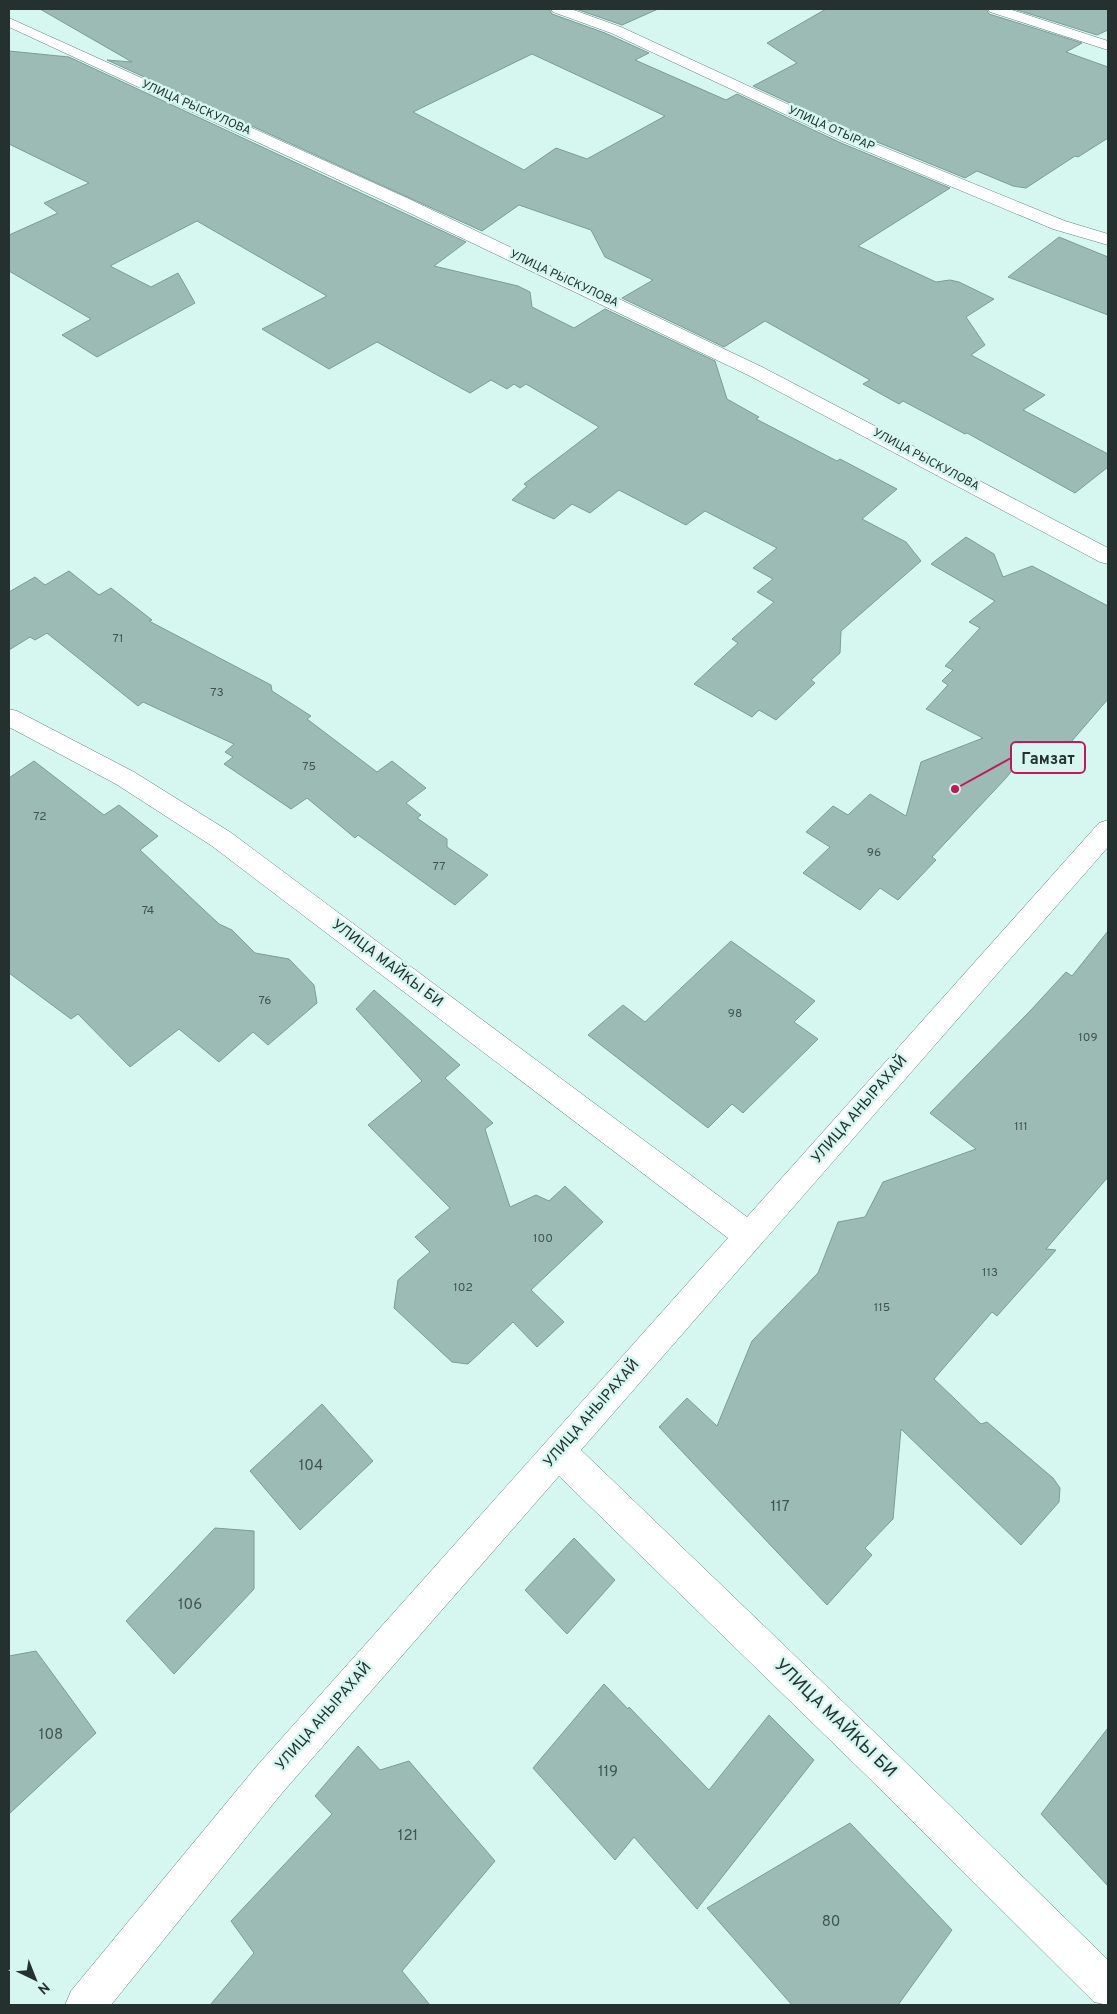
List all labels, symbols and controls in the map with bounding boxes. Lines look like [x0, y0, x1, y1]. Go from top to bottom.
street label: УЛИЦА РЫСКУЛОВА [139, 77, 253, 139]
street label: УЛИЦА ОТЫРАР [785, 103, 877, 155]
street label: УЛИЦА РЫСКУЛОВА [507, 247, 621, 311]
street label: УЛИЦА РЫСКУЛОВА [870, 425, 982, 495]
house number: 71 [113, 631, 123, 647]
house number: 73 [210, 685, 224, 701]
callout: Гамзат [1011, 742, 1085, 773]
text: Гамзат [1021, 750, 1075, 770]
house number: 75 [302, 759, 316, 775]
house number: 72 [33, 809, 47, 825]
house number: 96 [867, 845, 881, 861]
house number: 77 [433, 859, 445, 875]
house number: 74 [142, 903, 154, 919]
street label: УЛИЦА МАЙКЫ БИ [327, 914, 448, 1012]
house number: 76 [259, 993, 271, 1009]
house number: 98 [728, 1006, 742, 1022]
house number: 109 [1078, 1030, 1098, 1046]
street label: УЛИЦА АНЫРАХАЙ [806, 1051, 912, 1168]
house number: 111 [1014, 1119, 1028, 1135]
house number: 100 [533, 1231, 553, 1247]
house number: 113 [982, 1265, 998, 1281]
house number: 102 [453, 1280, 473, 1296]
house number: 115 [874, 1300, 890, 1316]
street label: УЛИЦА АНЫРАХАЙ [538, 1355, 644, 1472]
house number: 104 [299, 1457, 323, 1476]
house number: 117 [771, 1498, 790, 1517]
house number: 106 [178, 1596, 202, 1615]
street label: УЛИЦА МАЙКЫ БИ [769, 1653, 903, 1783]
street label: УЛИЦА АНЫРАХАЙ [270, 1658, 376, 1775]
house number: 108 [39, 1726, 63, 1745]
house number: 119 [598, 1763, 618, 1782]
house number: 121 [398, 1827, 418, 1846]
house number: 80 [822, 1913, 840, 1932]
north arrow [10, 1954, 60, 2004]
text: N [33, 1978, 52, 1997]

